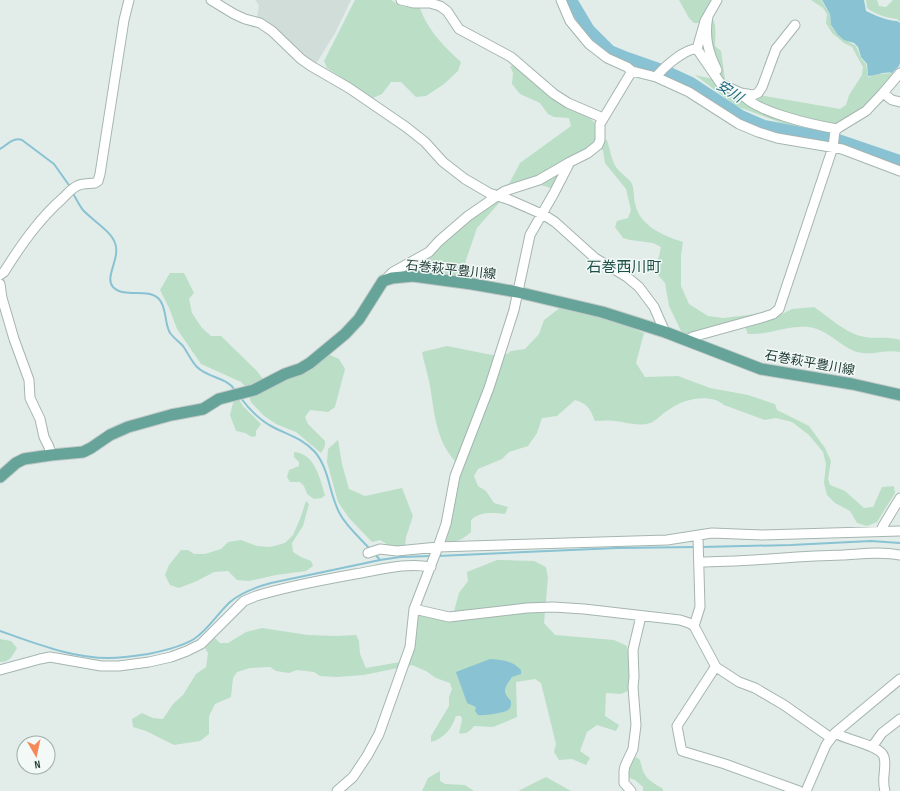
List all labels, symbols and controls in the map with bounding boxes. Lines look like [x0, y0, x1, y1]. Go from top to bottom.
water label: 安川 [713, 77, 748, 107]
street label: 石巻萩平豊川線 [405, 257, 497, 283]
district label: 石巻西川町 [586, 258, 662, 277]
street label: 石巻萩平豊川線 [764, 347, 856, 379]
north arrow [16, 735, 56, 775]
text: N [33, 758, 41, 771]

